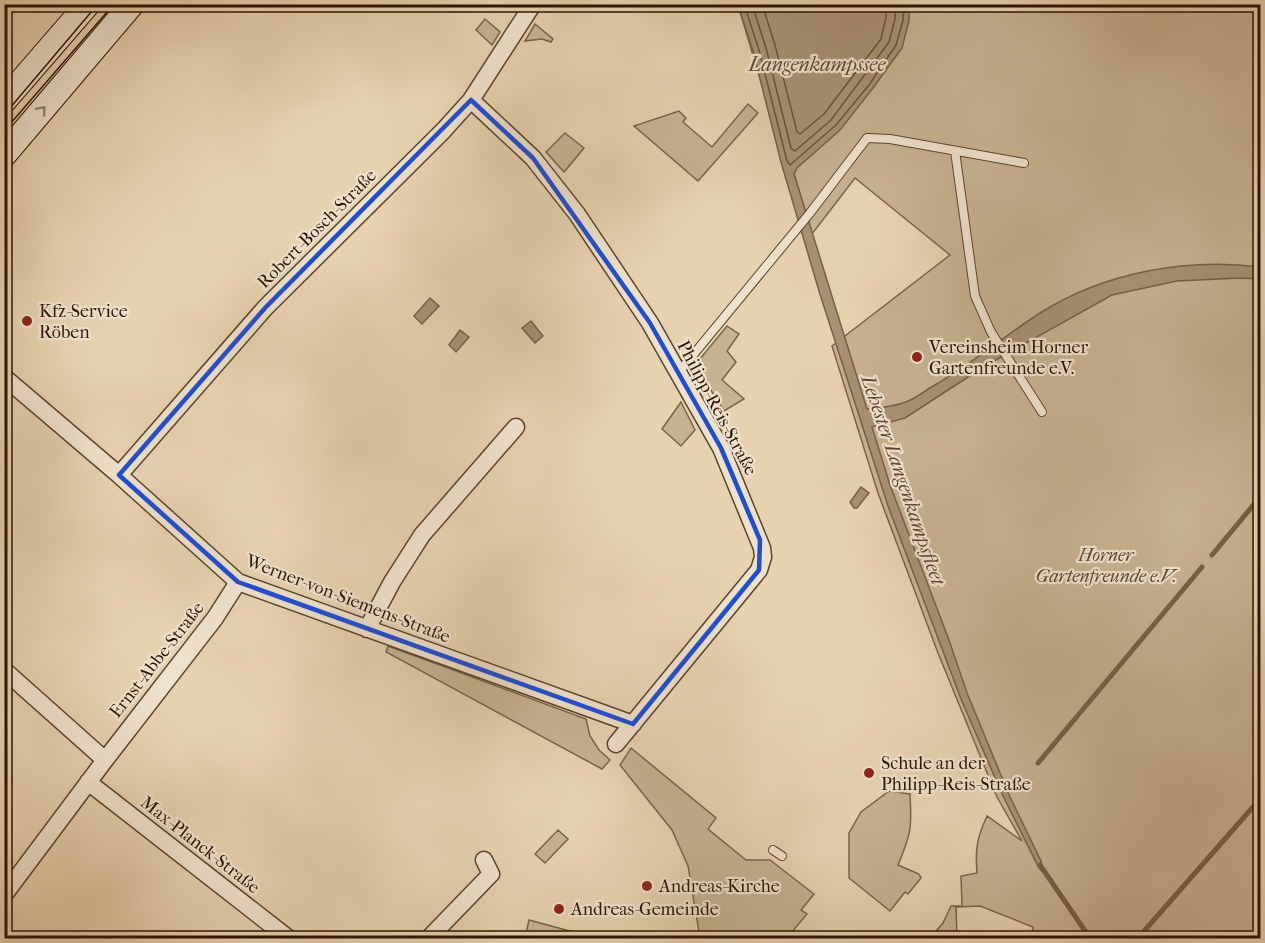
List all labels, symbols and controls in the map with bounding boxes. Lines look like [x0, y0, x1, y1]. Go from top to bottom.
water label: Langenkampssee [747, 53, 886, 76]
one-way arrow [35, 106, 46, 117]
street label: Robert-Bosch-Straße [253, 165, 381, 293]
place label: Kfz-Service Röben [39, 301, 128, 343]
marker: Kfz-Service Röben [20, 314, 34, 328]
street label: Philipp-Reis-Straße [673, 337, 761, 479]
place label: Vereinsheim Horner Gartenfreunde e.V. [928, 337, 1088, 379]
marker: Vereinsheim Horner Gartenfreunde e.V. [910, 350, 924, 364]
water label: Lehester Langenkampsfleet [856, 370, 950, 590]
park label: Horner Gartenfreunde e.V. [1036, 545, 1179, 587]
street label: Werner-von-Siemens-Straße [242, 550, 453, 648]
street label: Ernst-Abbe-Straße [105, 598, 209, 722]
place label: Schule an der Philipp-Reis-Straße [881, 753, 1031, 795]
marker: Schule an der Philipp-Reis-Straße [862, 766, 876, 780]
street label: Max-Planck-Straße [136, 792, 264, 898]
place label: Andreas-Kirche [658, 876, 780, 897]
marker: Andreas-Kirche [640, 879, 654, 893]
place label: Andreas-Gemeinde [570, 899, 719, 920]
marker: Andreas-Gemeinde [552, 902, 566, 916]

